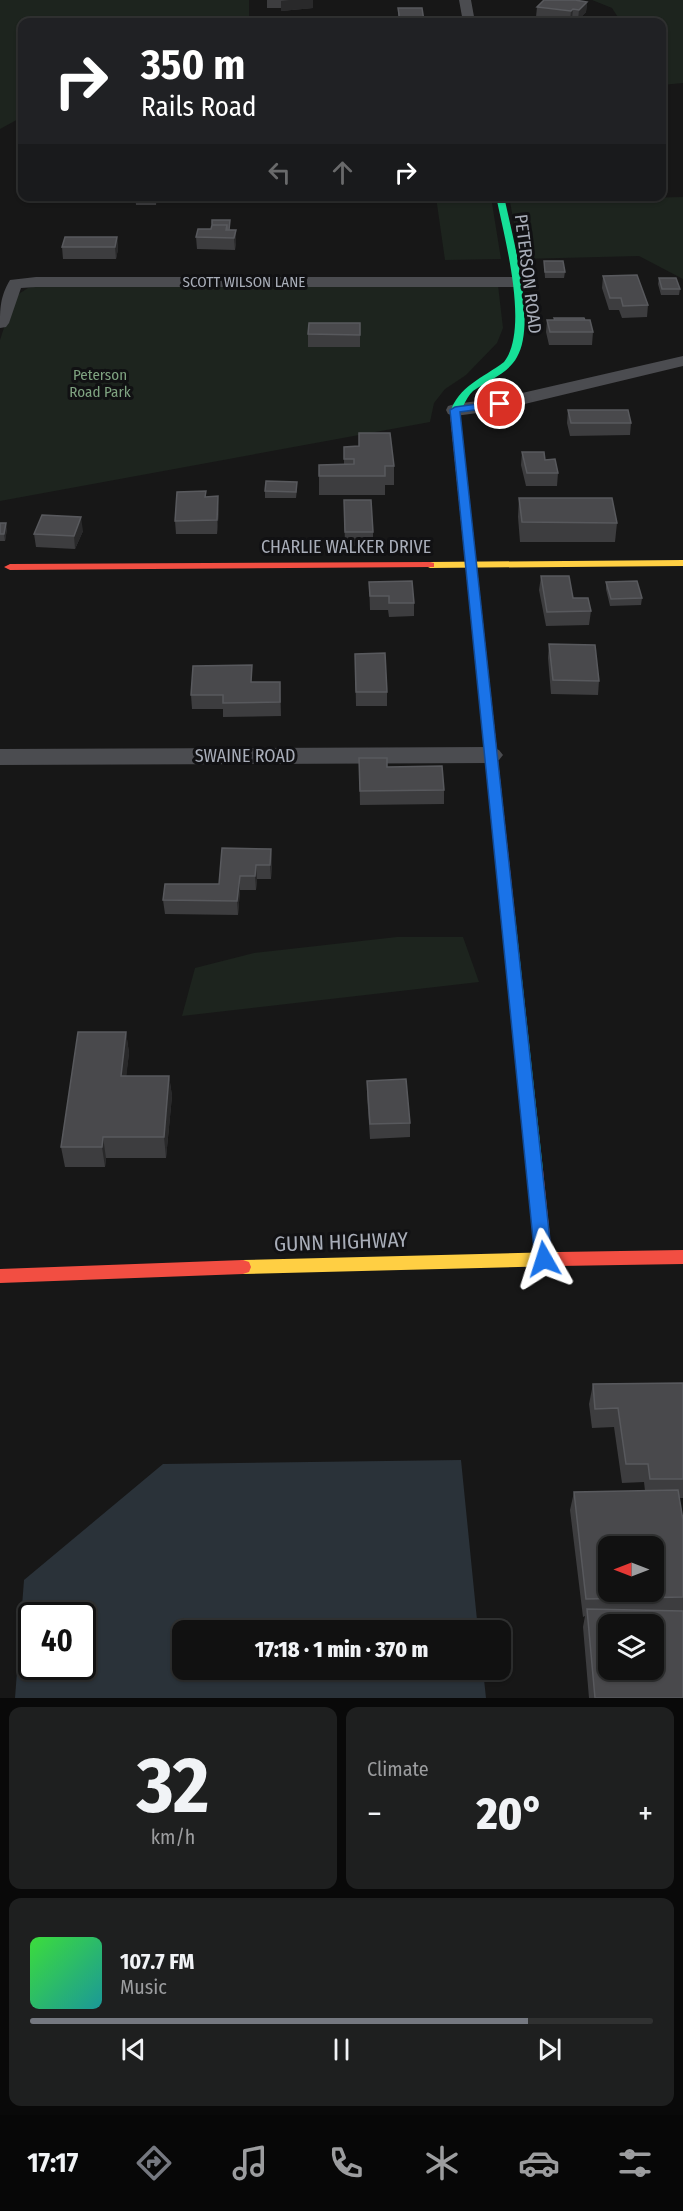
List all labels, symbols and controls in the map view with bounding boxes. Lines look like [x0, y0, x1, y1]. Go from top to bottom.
text: 350 m [141, 40, 245, 90]
icon: right [42, 42, 120, 120]
text: Rails Road [141, 91, 256, 123]
icon: left [263, 156, 296, 189]
icon: ahead [326, 156, 359, 189]
icon: right [389, 156, 422, 189]
street label: PETERSON ROAD [510, 213, 546, 335]
street label: SCOTT WILSON LANE [183, 273, 305, 291]
park label: Peterson Road Park [69, 366, 131, 401]
pin [474, 378, 525, 429]
icon: arrive [483, 387, 516, 420]
street label: CHARLIE WALKER DRIVE [261, 536, 431, 558]
street label: SWAINE ROAD [195, 745, 295, 767]
street label: GUNN HIGHWAY [274, 1227, 409, 1257]
position arrow [512, 1227, 576, 1291]
north arrow [598, 1536, 664, 1602]
map controls [598, 1536, 664, 1680]
speed limit sign: 40 [18, 1602, 96, 1680]
button: layers [598, 1614, 664, 1680]
text: 17:18 · 1 min · 370 m [255, 1636, 428, 1663]
text: 32 [137, 1739, 209, 1833]
text: Climate [367, 1757, 429, 1781]
text: 20° [476, 1787, 543, 1841]
text: − [367, 1794, 382, 1834]
text: + [638, 1794, 653, 1834]
text: km/h [151, 1825, 195, 1849]
text: 107.7 FM [120, 1948, 194, 1975]
text: Music [120, 1975, 167, 1999]
icon: previous [117, 2033, 150, 2066]
icon: pause [325, 2033, 358, 2066]
icon: next [533, 2033, 566, 2066]
icon: directions [133, 2142, 175, 2184]
icon: music [229, 2142, 271, 2184]
icon: phone [325, 2142, 367, 2184]
icon: climate [421, 2142, 463, 2184]
icon: car [518, 2142, 560, 2184]
icon: filters [614, 2142, 656, 2184]
text: 17:17 [27, 2147, 78, 2179]

